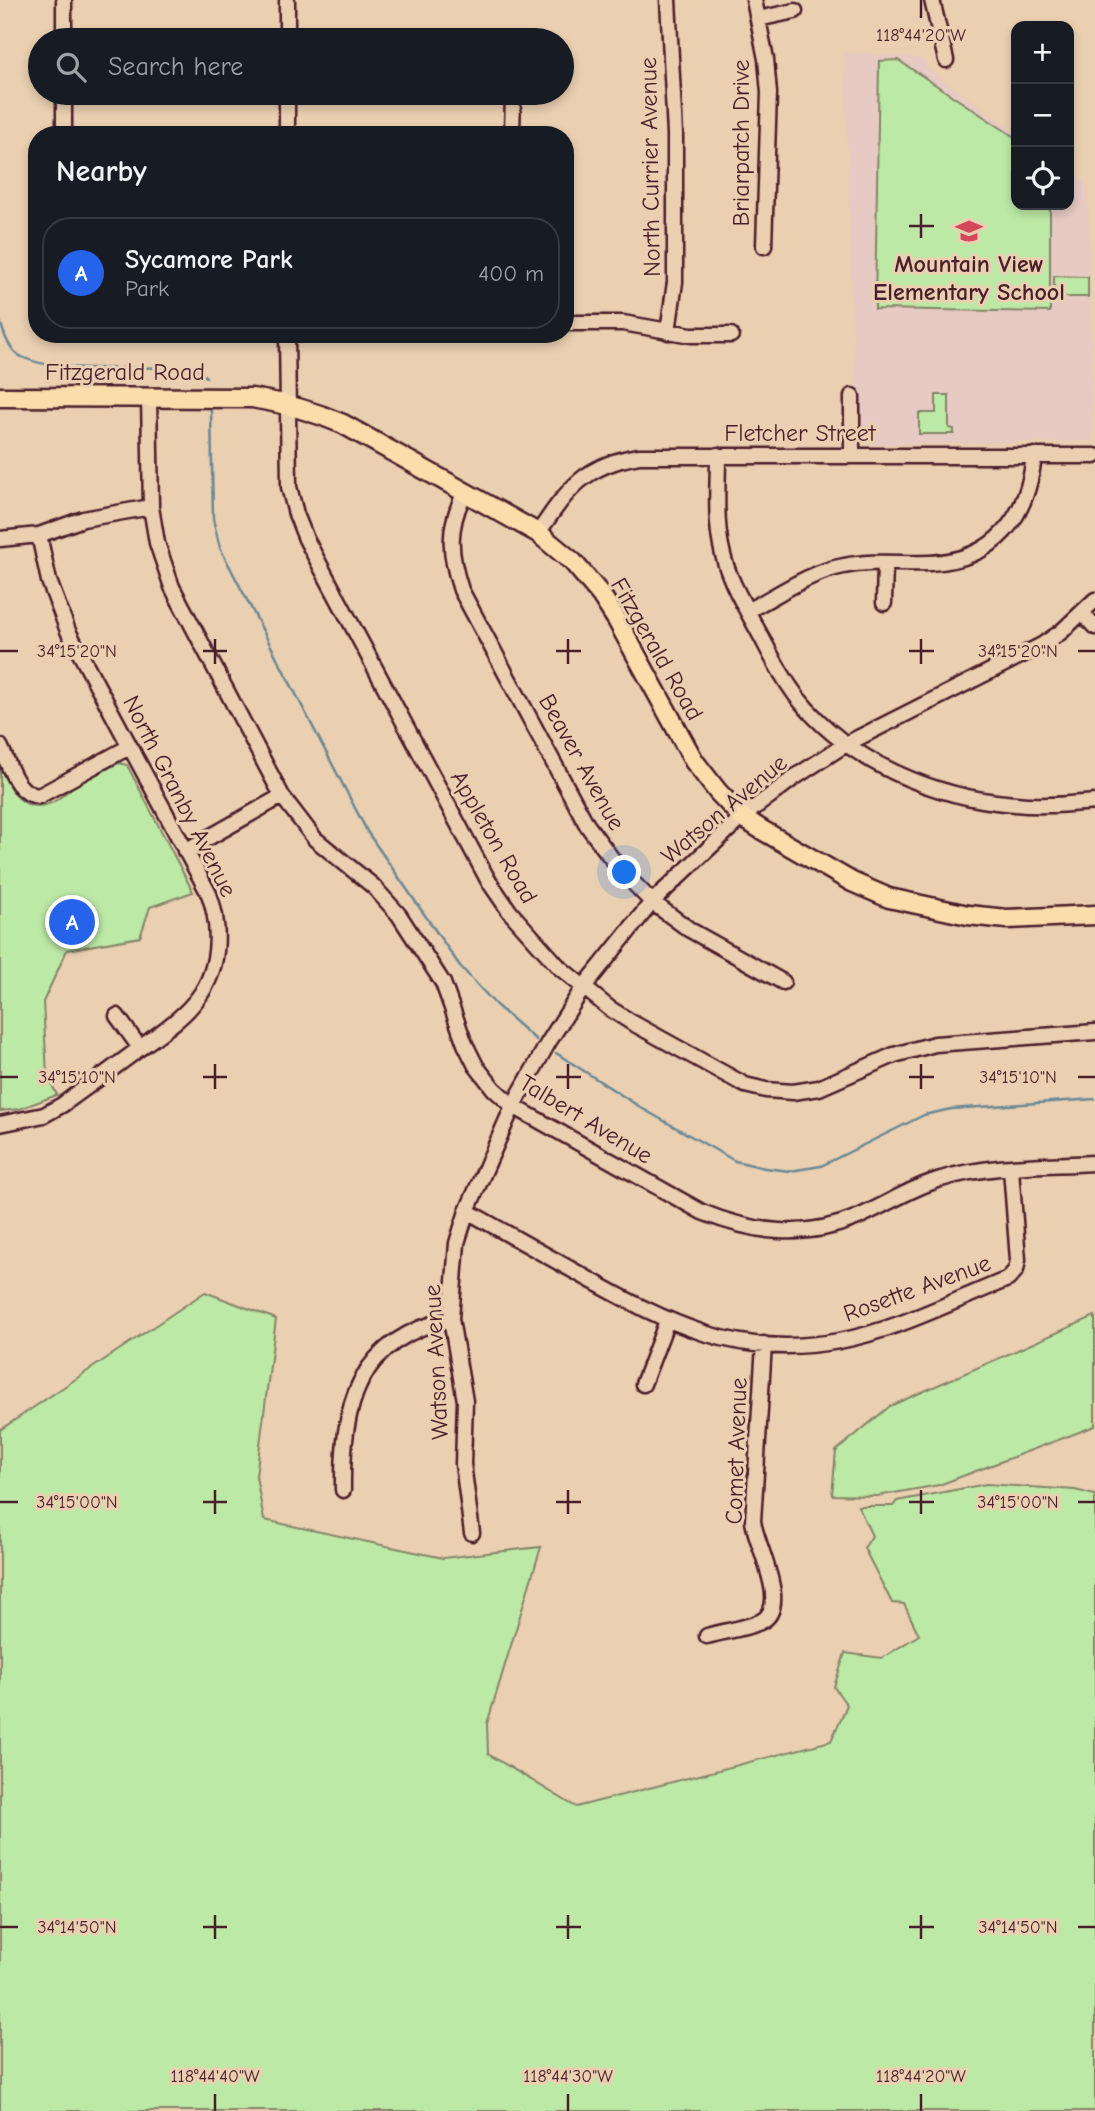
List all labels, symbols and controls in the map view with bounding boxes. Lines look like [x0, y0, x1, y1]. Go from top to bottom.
map controls [1011, 21, 1074, 210]
button: + [1011, 21, 1074, 84]
text: 118°44'20"W [876, 25, 966, 46]
search box [28, 28, 574, 105]
icon: search [52, 48, 90, 86]
text: Search here [108, 52, 243, 82]
street label: North Currier Avenue [634, 57, 666, 277]
street label: Briarpatch Drive [727, 59, 755, 227]
button: − [1011, 84, 1074, 147]
button: locate [1011, 147, 1074, 210]
text: Nearby [56, 154, 147, 189]
school or university icon: Mountain View Elementary School [954, 216, 984, 246]
text: Sycamore Park [125, 245, 293, 275]
place label: Mountain View Elementary School [873, 250, 1065, 306]
text: A [75, 260, 87, 287]
text: 400 m [478, 260, 544, 287]
text: Park [125, 275, 169, 302]
street label: Fitzgerald Road [45, 358, 205, 386]
street label: Fletcher Street [724, 419, 877, 447]
street label: Fitzgerald Road [605, 573, 709, 725]
text: 34°15'20"N [37, 641, 117, 662]
text: 34°15'20"N [978, 641, 1058, 662]
street label: Beaver Avenue [533, 689, 631, 835]
street label: North Granby Avenue [117, 691, 243, 901]
street label: Watson Avenue [655, 748, 793, 870]
street label: Appleton Road [445, 766, 543, 908]
your location [607, 855, 641, 889]
pin: A [49, 896, 95, 948]
text: 34°15'10"N [38, 1067, 116, 1088]
text: 34°15'10"N [979, 1067, 1057, 1088]
street label: Talbert Avenue [514, 1068, 658, 1170]
street label: Rosette Avenue [840, 1248, 994, 1328]
street label: Watson Avenue [418, 1284, 454, 1440]
street label: Comet Avenue [719, 1377, 753, 1525]
text: 34°15'00"N [36, 1492, 118, 1513]
text: 34°15'00"N [977, 1492, 1059, 1513]
text: 34°14'50"N [37, 1917, 117, 1938]
text: 34°14'50"N [978, 1917, 1058, 1938]
text: 118°44'40"W [170, 2066, 260, 2087]
text: 118°44'30"W [523, 2066, 613, 2087]
text: 118°44'20"W [876, 2066, 966, 2087]

